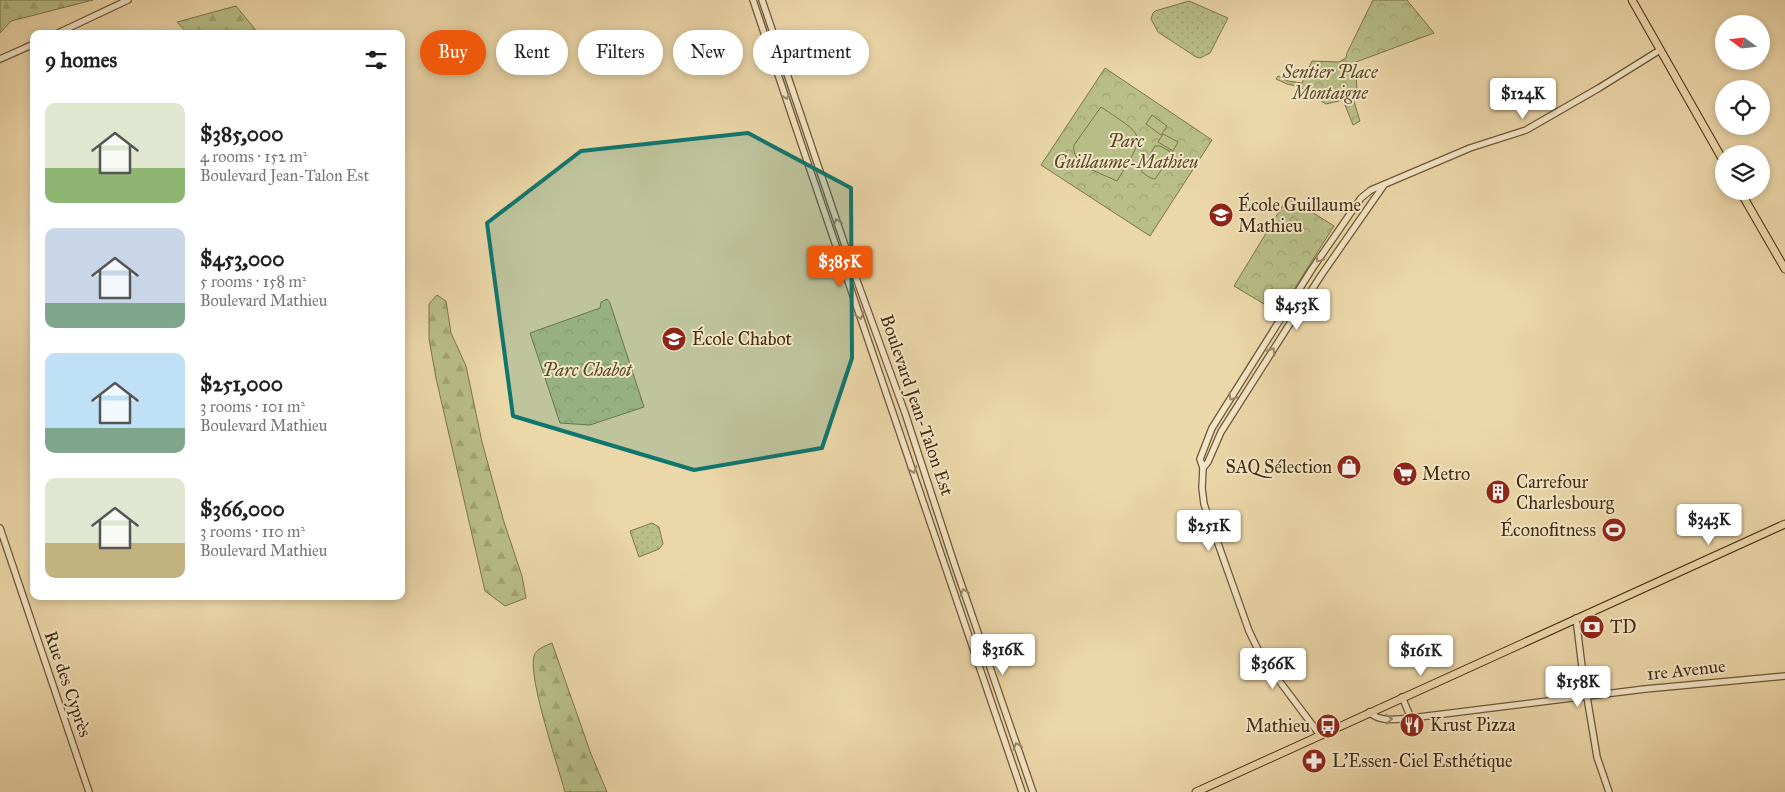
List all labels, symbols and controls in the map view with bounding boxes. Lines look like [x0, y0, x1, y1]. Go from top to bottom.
north arrow [1715, 15, 1770, 70]
map controls [1715, 15, 1770, 200]
chip: Buy [420, 30, 486, 75]
chip: Rent [496, 30, 568, 75]
chip: Filters [578, 30, 663, 75]
chip: New [673, 30, 743, 75]
chip: Apartment [753, 30, 869, 75]
icon: filters [362, 46, 390, 74]
text: 9 homes [45, 47, 117, 73]
park label: Sentier Place Montaigne [1281, 61, 1379, 104]
pin: $124K [1488, 78, 1558, 120]
button: locate [1715, 80, 1770, 135]
text: $124K [1501, 84, 1545, 103]
one-way arrow [780, 91, 790, 100]
text: $385,000 [200, 121, 283, 147]
icon: home [85, 123, 145, 183]
park label: Parc Guillaume-Mathieu [1054, 130, 1198, 173]
button: layers [1715, 145, 1770, 200]
text: 4 rooms · 152 m² [200, 147, 307, 166]
text: Boulevard Jean-Talon Est [200, 166, 369, 185]
place label: École Guillaume Mathieu [1238, 192, 1361, 237]
school or university icon: École Guillaume Mathieu [1208, 202, 1234, 228]
one-way arrow [833, 218, 843, 226]
text: $453,000 [200, 246, 285, 272]
pin: $385K [805, 246, 875, 288]
icon: home [85, 248, 145, 308]
text: $385K [818, 252, 862, 271]
one-way arrow [1315, 254, 1325, 263]
text: 5 rooms · 158 m² [200, 272, 306, 291]
pin: $453K [1262, 288, 1332, 331]
text: Boulevard Mathieu [200, 291, 327, 310]
text: $453K [1275, 295, 1319, 314]
one-way arrow [854, 311, 864, 320]
street label: Boulevard Jean-Talon Est [875, 312, 959, 499]
school or university icon: École Chabot [661, 326, 687, 352]
place label: École Chabot [692, 326, 793, 350]
one-way arrow [1266, 348, 1276, 357]
park label: Parc Chabot [542, 359, 633, 381]
text: $251,000 [200, 371, 283, 397]
icon: home [85, 373, 145, 433]
one-way arrow [1228, 391, 1238, 400]
text: 3 rooms · 101 m² [200, 397, 305, 416]
text: Boulevard Mathieu [200, 416, 327, 435]
shop icon: SAQ Sélection [1336, 454, 1362, 480]
place label: SAQ Sélection [1225, 456, 1332, 478]
supermarket icon: Metro [1392, 461, 1418, 487]
place label: Metro [1422, 463, 1470, 485]
one-way arrow [907, 465, 917, 474]
place label: Carrefour Charlesbourg [1516, 471, 1615, 515]
building icon: Carrefour Charlesbourg [1485, 479, 1511, 505]
text: $366,000 [200, 496, 285, 522]
icon: home [85, 498, 145, 558]
pin: $343K [1674, 504, 1744, 546]
pin: $251K [1174, 510, 1244, 552]
text: $343K [1688, 510, 1730, 529]
text: $251K [1188, 516, 1230, 535]
place label: Éconofitness [1500, 517, 1596, 541]
sports icon: Éconofitness [1601, 517, 1627, 543]
text: 3 rooms · 110 m² [200, 522, 305, 541]
text: Boulevard Mathieu [200, 541, 327, 560]
one-way arrow [960, 589, 970, 597]
bank icon: TD [1579, 614, 1605, 640]
place label: TD [1610, 616, 1637, 638]
street label: Rue des Cyprès [40, 628, 96, 740]
pin: $316K [968, 634, 1038, 676]
pin: $161K [1386, 634, 1456, 677]
text: $316K [982, 640, 1024, 659]
text: $161K [1400, 641, 1442, 660]
pin: $366K [1238, 648, 1308, 690]
text: $366K [1251, 654, 1295, 673]
street label: 1re Avenue [1645, 655, 1727, 685]
pin: $158K [1543, 666, 1613, 708]
text: $158K [1556, 672, 1600, 691]
restaurant icon: Krust Pizza [1399, 712, 1425, 738]
bus stop icon: Mathieu [1315, 713, 1341, 739]
one-way arrow [1385, 714, 1393, 725]
place label: Krust Pizza [1430, 714, 1516, 736]
place label: Mathieu [1246, 715, 1310, 737]
one-way arrow [1013, 742, 1023, 751]
pharmacy icon: L'Essen-Ciel Esthétique [1301, 748, 1327, 774]
place label: L'Essen-Ciel Esthétique [1332, 750, 1513, 773]

